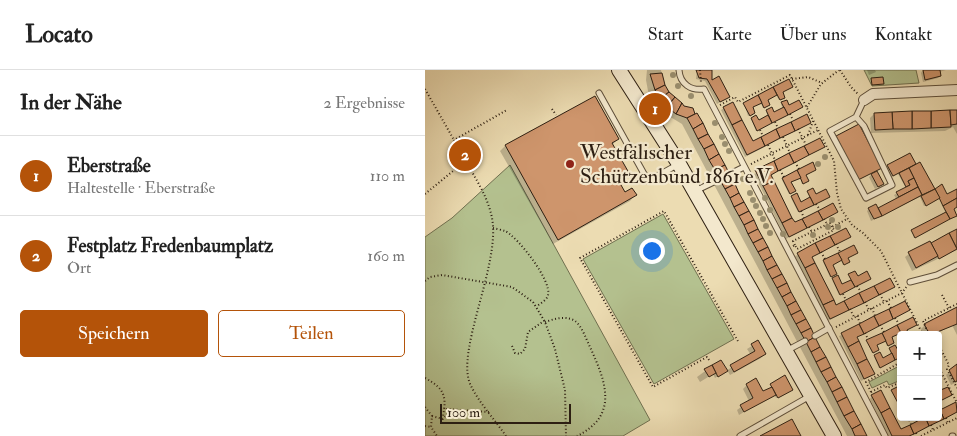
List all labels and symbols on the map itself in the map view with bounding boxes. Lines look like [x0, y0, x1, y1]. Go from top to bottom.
pin: 1 [639, 90, 671, 128]
pin: 2 [449, 136, 481, 174]
place label: Westfälischer Schützenbund 1861 e.V. [579, 139, 774, 190]
marker: Westfälischer Schützenbund 1861 e.V. [564, 158, 576, 170]
your location [639, 238, 665, 264]
scale bar [440, 401, 571, 424]

